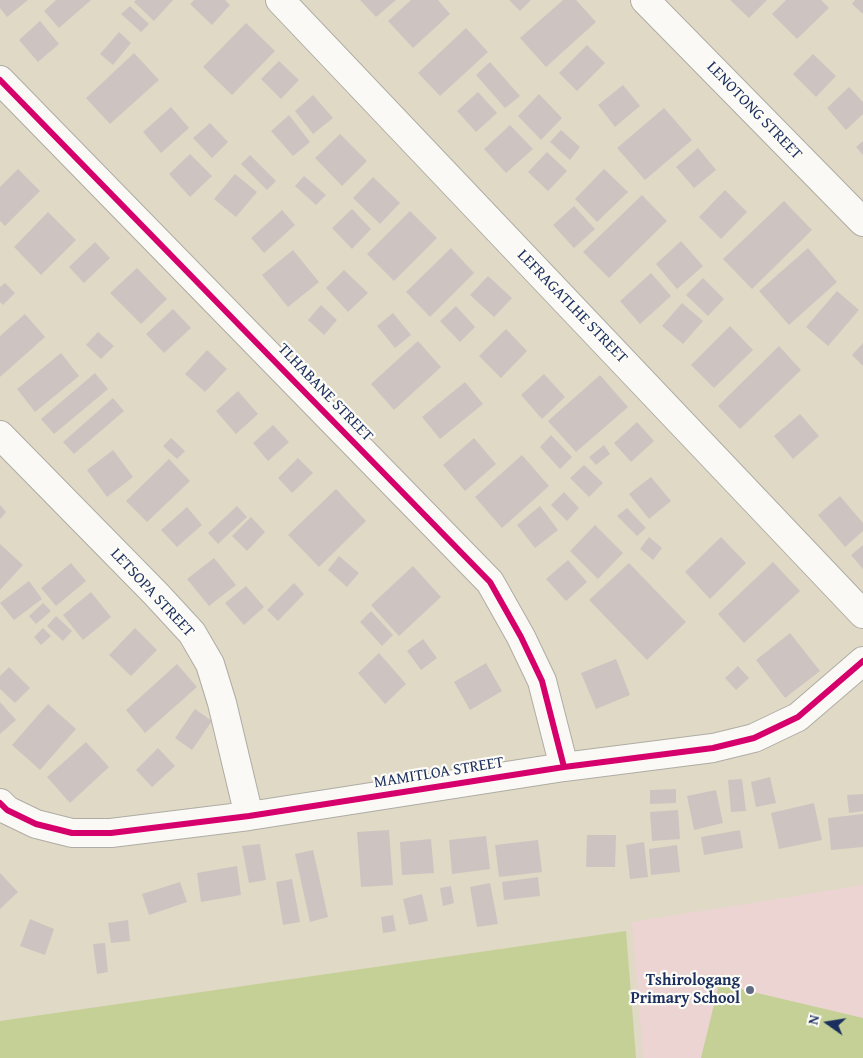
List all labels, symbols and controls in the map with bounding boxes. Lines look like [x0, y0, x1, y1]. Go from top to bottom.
street label: LENOTONG STREET [702, 58, 806, 164]
street label: LEFRAGATLHE STREET [513, 246, 631, 368]
street label: TLHABANE STREET [273, 340, 377, 446]
street label: LETSOPA STREET [106, 545, 198, 641]
street label: MAMITLOA STREET [373, 753, 505, 793]
place label: Tshirologang Primary School [630, 971, 740, 1009]
marker: Tshirologang Primary School [744, 984, 756, 996]
north arrow [803, 998, 853, 1048]
text: N [803, 1013, 824, 1026]

